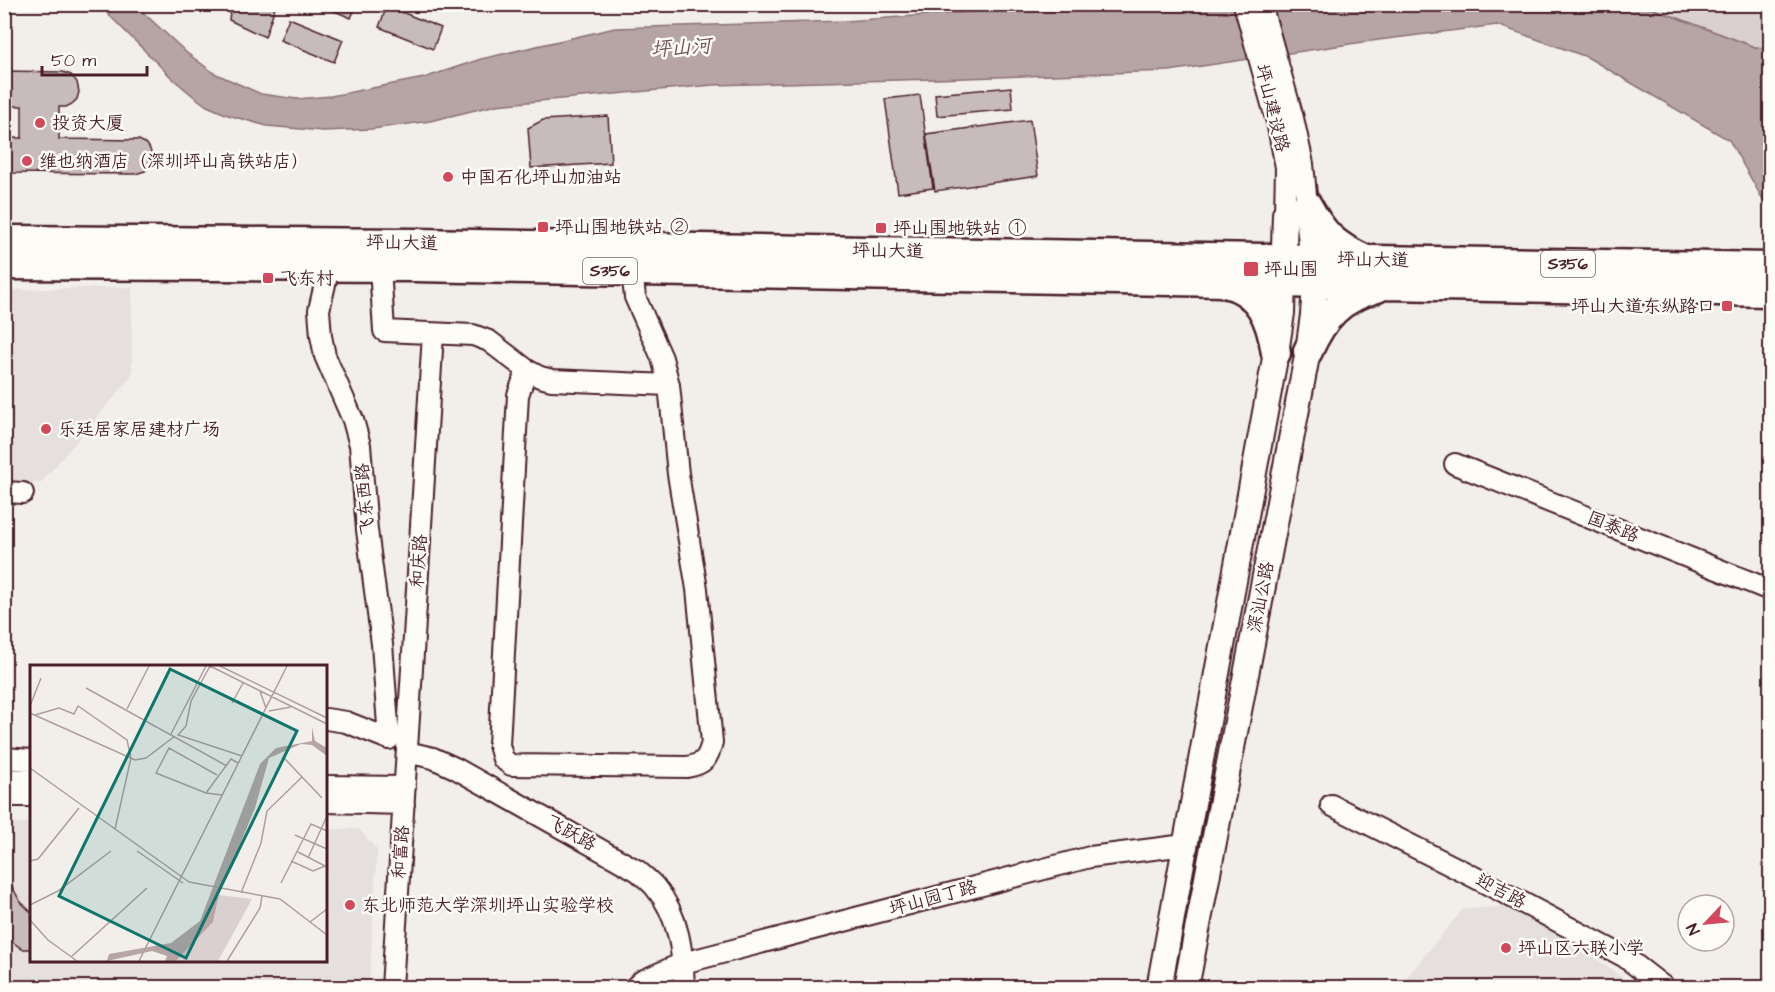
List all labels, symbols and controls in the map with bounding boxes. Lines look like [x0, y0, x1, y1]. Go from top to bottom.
water label: 坪山河 [650, 32, 715, 64]
scale bar [42, 39, 147, 77]
text: 50 m [51, 48, 96, 73]
street label: 坪山建设路 [1249, 61, 1295, 155]
place label: 投资大厦 [52, 111, 124, 136]
marker: 投资大厦 [33, 116, 47, 130]
place label: 维也纳酒店（深圳坪山高铁站店） [39, 149, 309, 174]
marker: 维也纳酒店（深圳坪山高铁站店） [20, 154, 34, 168]
place label: 中国石化坪山加油站 [460, 165, 622, 190]
marker: 中国石化坪山加油站 [441, 170, 455, 184]
place label: 坪山围地铁站 ② [555, 215, 688, 240]
place label: 坪山围地铁站 ① [893, 216, 1026, 241]
marker: 坪山围地铁站 ② [536, 220, 550, 234]
marker: 坪山围地铁站 ① [874, 221, 888, 235]
street label: 坪山大道 [366, 230, 438, 256]
street label: 坪山大道 [852, 238, 924, 264]
street label: 坪山大道 [1337, 247, 1409, 273]
road number: S356 [1541, 251, 1595, 277]
place label: 坪山围 [1264, 257, 1318, 282]
road number: S356 [583, 258, 637, 284]
marker: 坪山围 [1242, 260, 1260, 278]
place label: 飞东村 [280, 266, 334, 291]
marker: 飞东村 [261, 271, 275, 285]
place label: 坪山大道东纵路口 [1571, 294, 1715, 319]
marker: 坪山大道东纵路口 [1720, 299, 1734, 313]
place label: 乐廷居家居建材广场 [58, 417, 220, 442]
marker: 乐廷居家居建材广场 [39, 422, 53, 436]
street label: 飞东西路 [349, 462, 381, 536]
street label: 国泰路 [1583, 505, 1643, 549]
street label: 和庆路 [405, 533, 433, 589]
street label: 深汕公路 [1242, 559, 1280, 635]
inset map [30, 665, 327, 962]
street label: 飞跃路 [541, 809, 601, 857]
street label: 和富路 [387, 824, 415, 880]
street label: 迎吉路 [1471, 867, 1531, 915]
street label: 坪山园丁路 [886, 874, 980, 922]
place label: 东北师范大学深圳坪山实验学校 [362, 893, 614, 918]
north arrow [1676, 893, 1736, 953]
marker: 东北师范大学深圳坪山实验学校 [343, 898, 357, 912]
text: N [1681, 920, 1706, 938]
place label: 坪山区六联小学 [1518, 936, 1644, 961]
marker: 坪山区六联小学 [1499, 941, 1513, 955]

